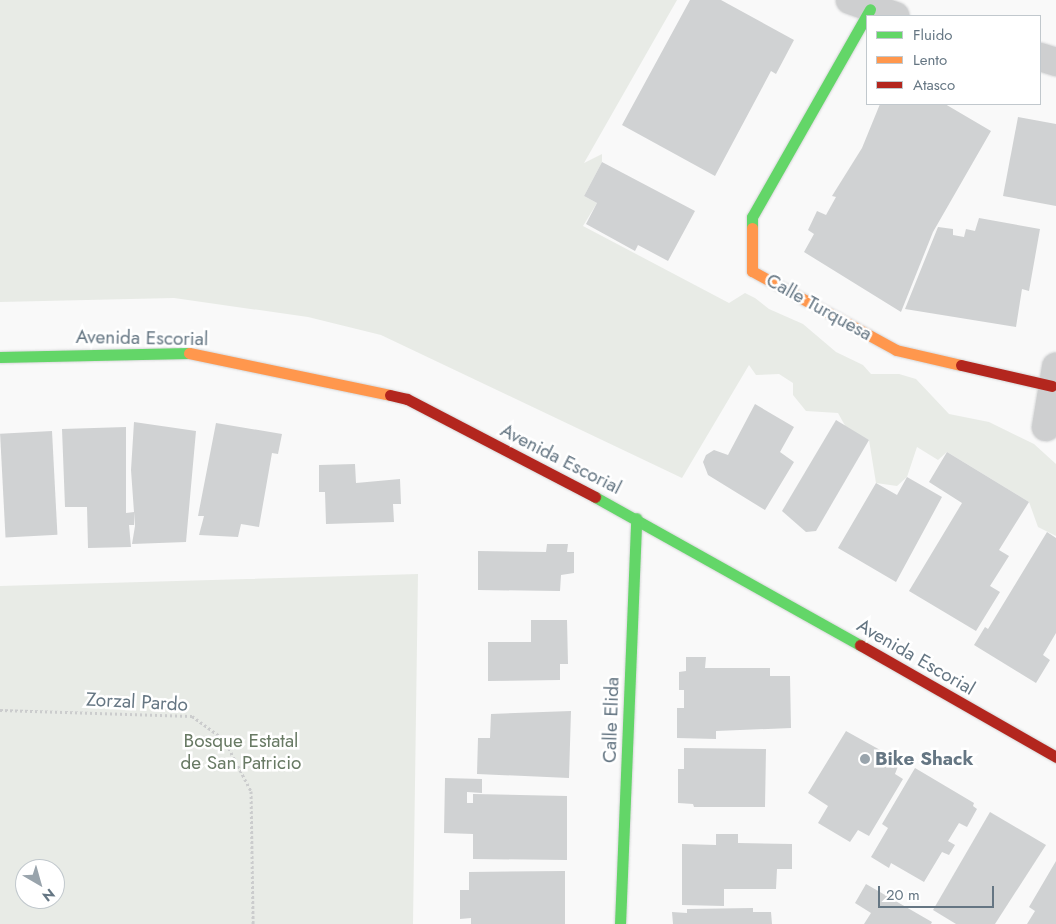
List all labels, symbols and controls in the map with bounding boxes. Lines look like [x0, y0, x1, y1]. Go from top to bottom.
legend [866, 15, 1041, 105]
text: Fluido [913, 24, 952, 46]
text: Lento [913, 49, 947, 71]
text: Atasco [913, 74, 955, 96]
street label: Calle Turquesa [762, 269, 876, 345]
street label: Avenida Escorial [76, 325, 208, 351]
street label: Avenida Escorial [497, 419, 625, 499]
street label: Avenida Escorial [853, 614, 979, 700]
street label: Calle Elida [598, 677, 624, 763]
street label: Zorzal Pardo [86, 688, 188, 716]
park label: Bosque Estatal de San Patricio [181, 730, 301, 774]
place label: Bike Shack [875, 748, 973, 770]
marker: Bike Shack [859, 753, 871, 765]
north arrow [15, 859, 65, 909]
scale bar [881, 876, 997, 908]
text: N [38, 884, 59, 906]
text: 20 m [886, 884, 920, 906]

